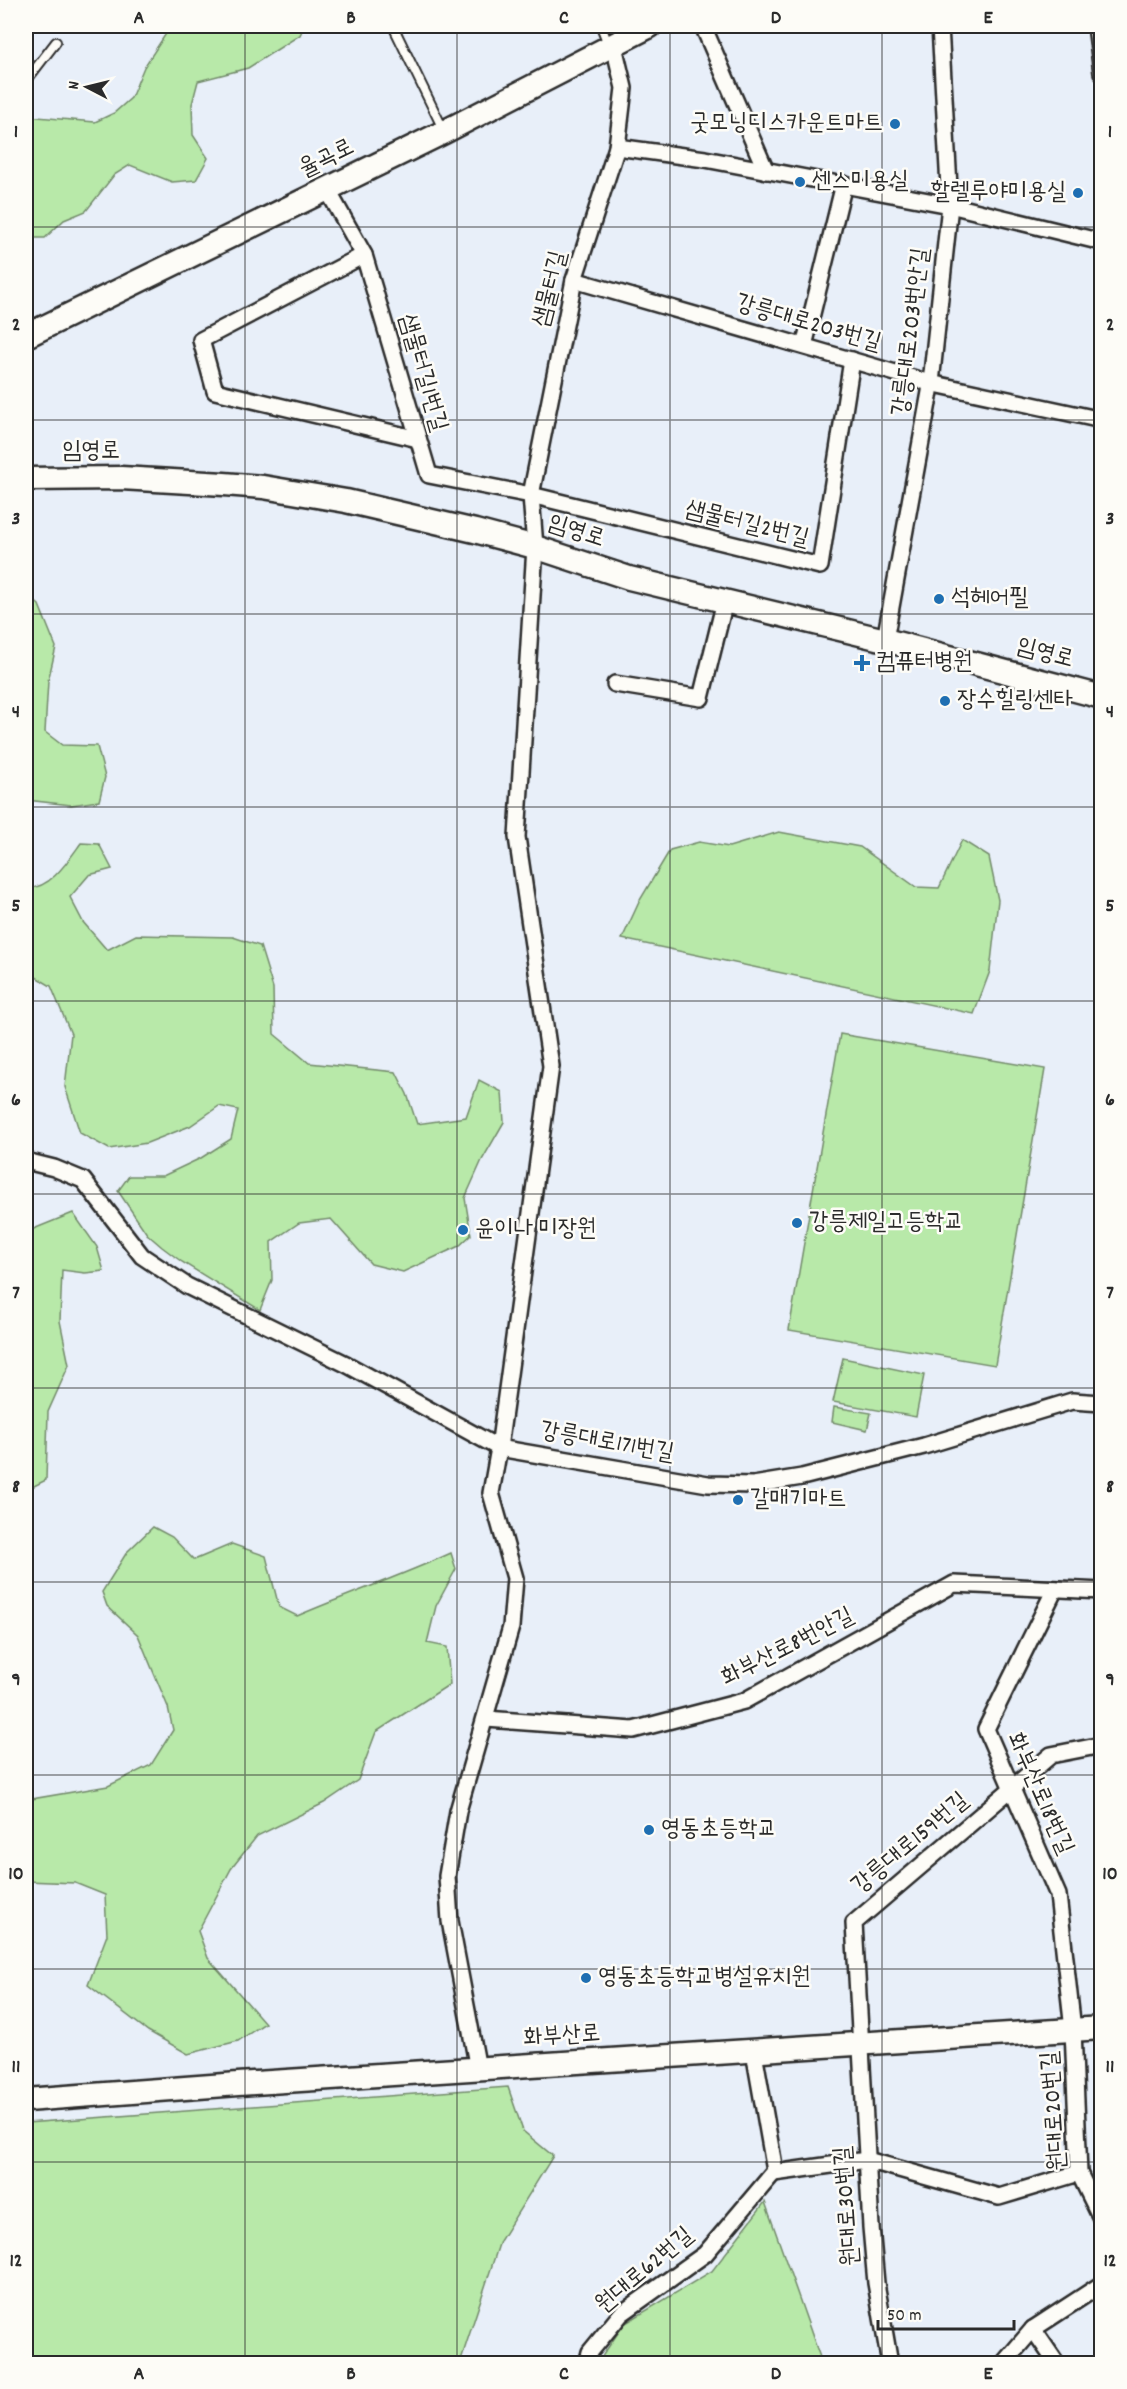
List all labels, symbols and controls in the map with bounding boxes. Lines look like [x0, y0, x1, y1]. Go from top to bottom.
text: A [134, 5, 145, 33]
text: B [346, 5, 356, 33]
text: C [559, 5, 569, 33]
text: D [771, 5, 782, 33]
text: E [983, 5, 993, 33]
north arrow [57, 57, 117, 117]
text: N [63, 80, 87, 91]
place label: 굿모닝디스카운트마트 [690, 107, 883, 141]
marker: 굿모닝디스카운트마트 [888, 117, 902, 131]
text: 1 [14, 119, 18, 147]
text: 1 [1108, 119, 1112, 147]
street label: 율곡로 [294, 131, 360, 187]
place label: 센스미용실 [812, 165, 909, 199]
marker: 센스미용실 [793, 175, 807, 189]
place label: 할렐루야미용실 [931, 176, 1066, 210]
marker: 할렐루야미용실 [1071, 186, 1085, 200]
street label: 강릉대로203번안길 [885, 246, 939, 418]
street label: 샘물터길 [525, 247, 577, 331]
street label: 강릉대로203번길 [731, 287, 885, 361]
street label: 샘물터길1번길 [389, 310, 455, 436]
text: 2 [12, 312, 20, 340]
text: 2 [1106, 312, 1114, 340]
street label: 임영로 [62, 435, 120, 469]
street label: 샘물터길2번길 [682, 493, 812, 557]
text: 3 [12, 506, 20, 534]
text: 3 [1106, 506, 1114, 534]
street label: 임영로 [543, 507, 609, 557]
place label: 석헤어필 [951, 582, 1029, 616]
marker: 석헤어필 [932, 592, 946, 606]
street label: 임영로 [1013, 630, 1077, 678]
place label: 컴퓨터병원 [876, 646, 973, 680]
marker: 컴퓨터병원 [853, 654, 871, 672]
place label: 장수힐링센타 [957, 684, 1073, 718]
marker: 장수힐링센타 [938, 694, 952, 708]
text: 4 [12, 699, 20, 727]
text: 4 [1106, 699, 1114, 727]
text: 5 [11, 893, 21, 921]
text: 5 [1105, 893, 1115, 921]
text: 6 [11, 1087, 21, 1115]
text: 6 [1105, 1087, 1115, 1115]
place label: 강릉제일고등학교 [809, 1206, 964, 1240]
place label: 윤이나 미장원 [475, 1213, 596, 1247]
marker: 강릉제일고등학교 [790, 1216, 804, 1230]
marker: 윤이나 미장원 [456, 1223, 470, 1237]
text: 7 [12, 1280, 20, 1308]
text: 7 [1106, 1280, 1114, 1308]
street label: 강릉대로171번길 [537, 1414, 677, 1472]
text: 8 [12, 1474, 20, 1502]
text: 8 [1106, 1474, 1114, 1502]
place label: 갈매기마트 [750, 1483, 847, 1517]
marker: 갈매기마트 [731, 1493, 745, 1507]
street label: 화부산로8번안길 [716, 1600, 860, 1696]
text: 9 [11, 1667, 21, 1695]
text: 9 [1105, 1667, 1115, 1695]
street label: 화부산로18번길 [997, 1727, 1081, 1861]
street label: 강릉대로159번길 [845, 1785, 977, 1903]
place label: 영동초등학교 [661, 1813, 777, 1847]
marker: 영동초등학교 [642, 1823, 656, 1837]
text: 10 [8, 1861, 24, 1889]
text: 10 [1102, 1861, 1118, 1889]
place label: 영동초등학교병설유치원 [598, 1961, 810, 1995]
marker: 영동초등학교병설유치원 [579, 1971, 593, 1985]
street label: 화부산로 [522, 2017, 602, 2057]
street label: 원대로20번길 [1034, 2050, 1076, 2172]
text: 11 [12, 2054, 20, 2082]
text: 11 [1106, 2054, 1114, 2082]
street label: 원대로30번길 [827, 2145, 869, 2267]
street label: 원대로62번길 [589, 2220, 701, 2322]
text: 12 [9, 2248, 23, 2276]
text: 12 [1103, 2248, 1117, 2276]
scale bar [878, 2293, 1014, 2331]
text: 50 m [887, 2304, 922, 2329]
text: A [134, 2361, 145, 2389]
text: B [346, 2361, 356, 2389]
text: C [559, 2361, 569, 2389]
text: D [771, 2361, 782, 2389]
text: E [983, 2361, 993, 2389]

